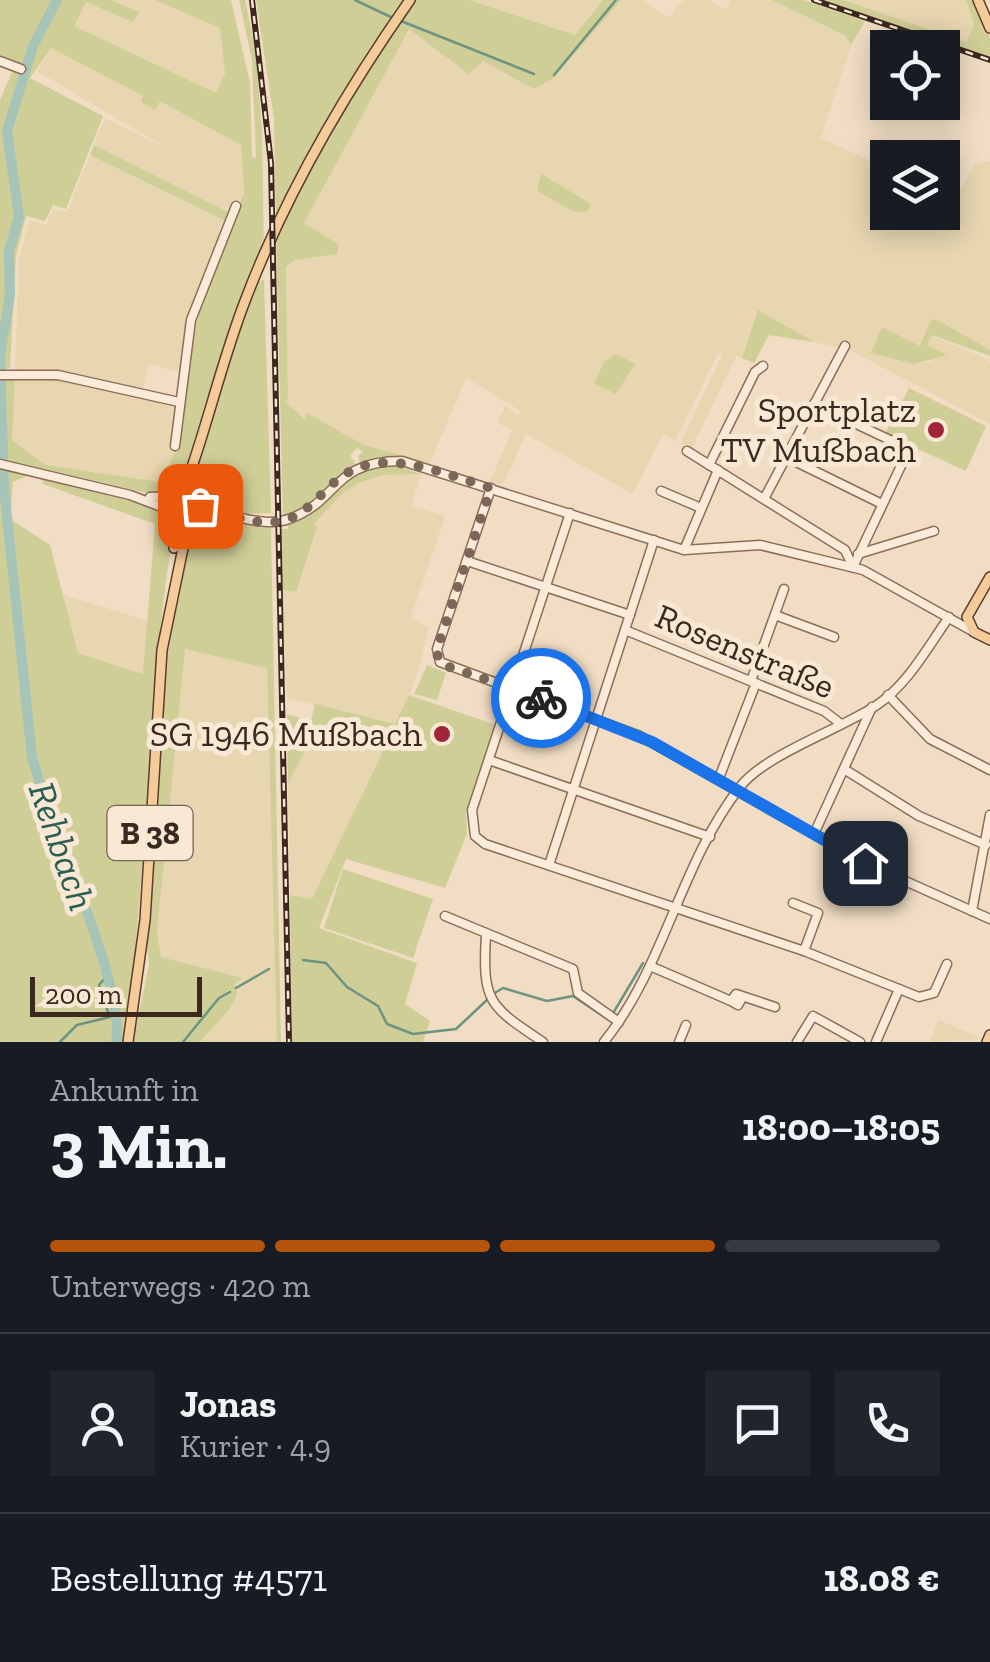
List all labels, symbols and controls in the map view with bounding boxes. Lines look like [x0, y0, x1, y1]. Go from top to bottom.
map controls [870, 30, 960, 230]
button: locate [870, 30, 960, 120]
button: layers [870, 140, 960, 230]
place label: Sportplatz TV Mußbach [721, 389, 916, 471]
marker: Sportplatz TV Mußbach [925, 419, 947, 441]
pin [158, 464, 243, 549]
icon: bag [173, 479, 228, 534]
street label: Rosenstraße [649, 595, 841, 707]
courier [491, 648, 591, 748]
icon: bike [514, 671, 569, 726]
place label: SG 1946 Mußbach [150, 713, 422, 755]
marker: SG 1946 Mußbach [431, 723, 453, 745]
water label: Rehbach [19, 776, 105, 916]
road number: B 38 [108, 806, 192, 860]
pin [823, 821, 908, 906]
icon: home [838, 836, 893, 891]
scale bar [30, 972, 202, 1016]
text: 200 m [45, 978, 122, 1011]
text: Ankunft in [50, 1071, 199, 1109]
text: 18:00–18:05 [742, 1104, 940, 1150]
text: 3 Min. [50, 1107, 228, 1185]
text: Unterwegs · 420 m [50, 1267, 310, 1305]
button: person [50, 1371, 155, 1476]
button: chat [705, 1371, 810, 1476]
button: phone [835, 1371, 940, 1476]
text: Jonas [180, 1381, 276, 1427]
text: Kurier · 4.9 [180, 1427, 331, 1465]
text: Bestellung #4571 [50, 1555, 327, 1601]
text: 18.08 € [824, 1555, 940, 1601]

